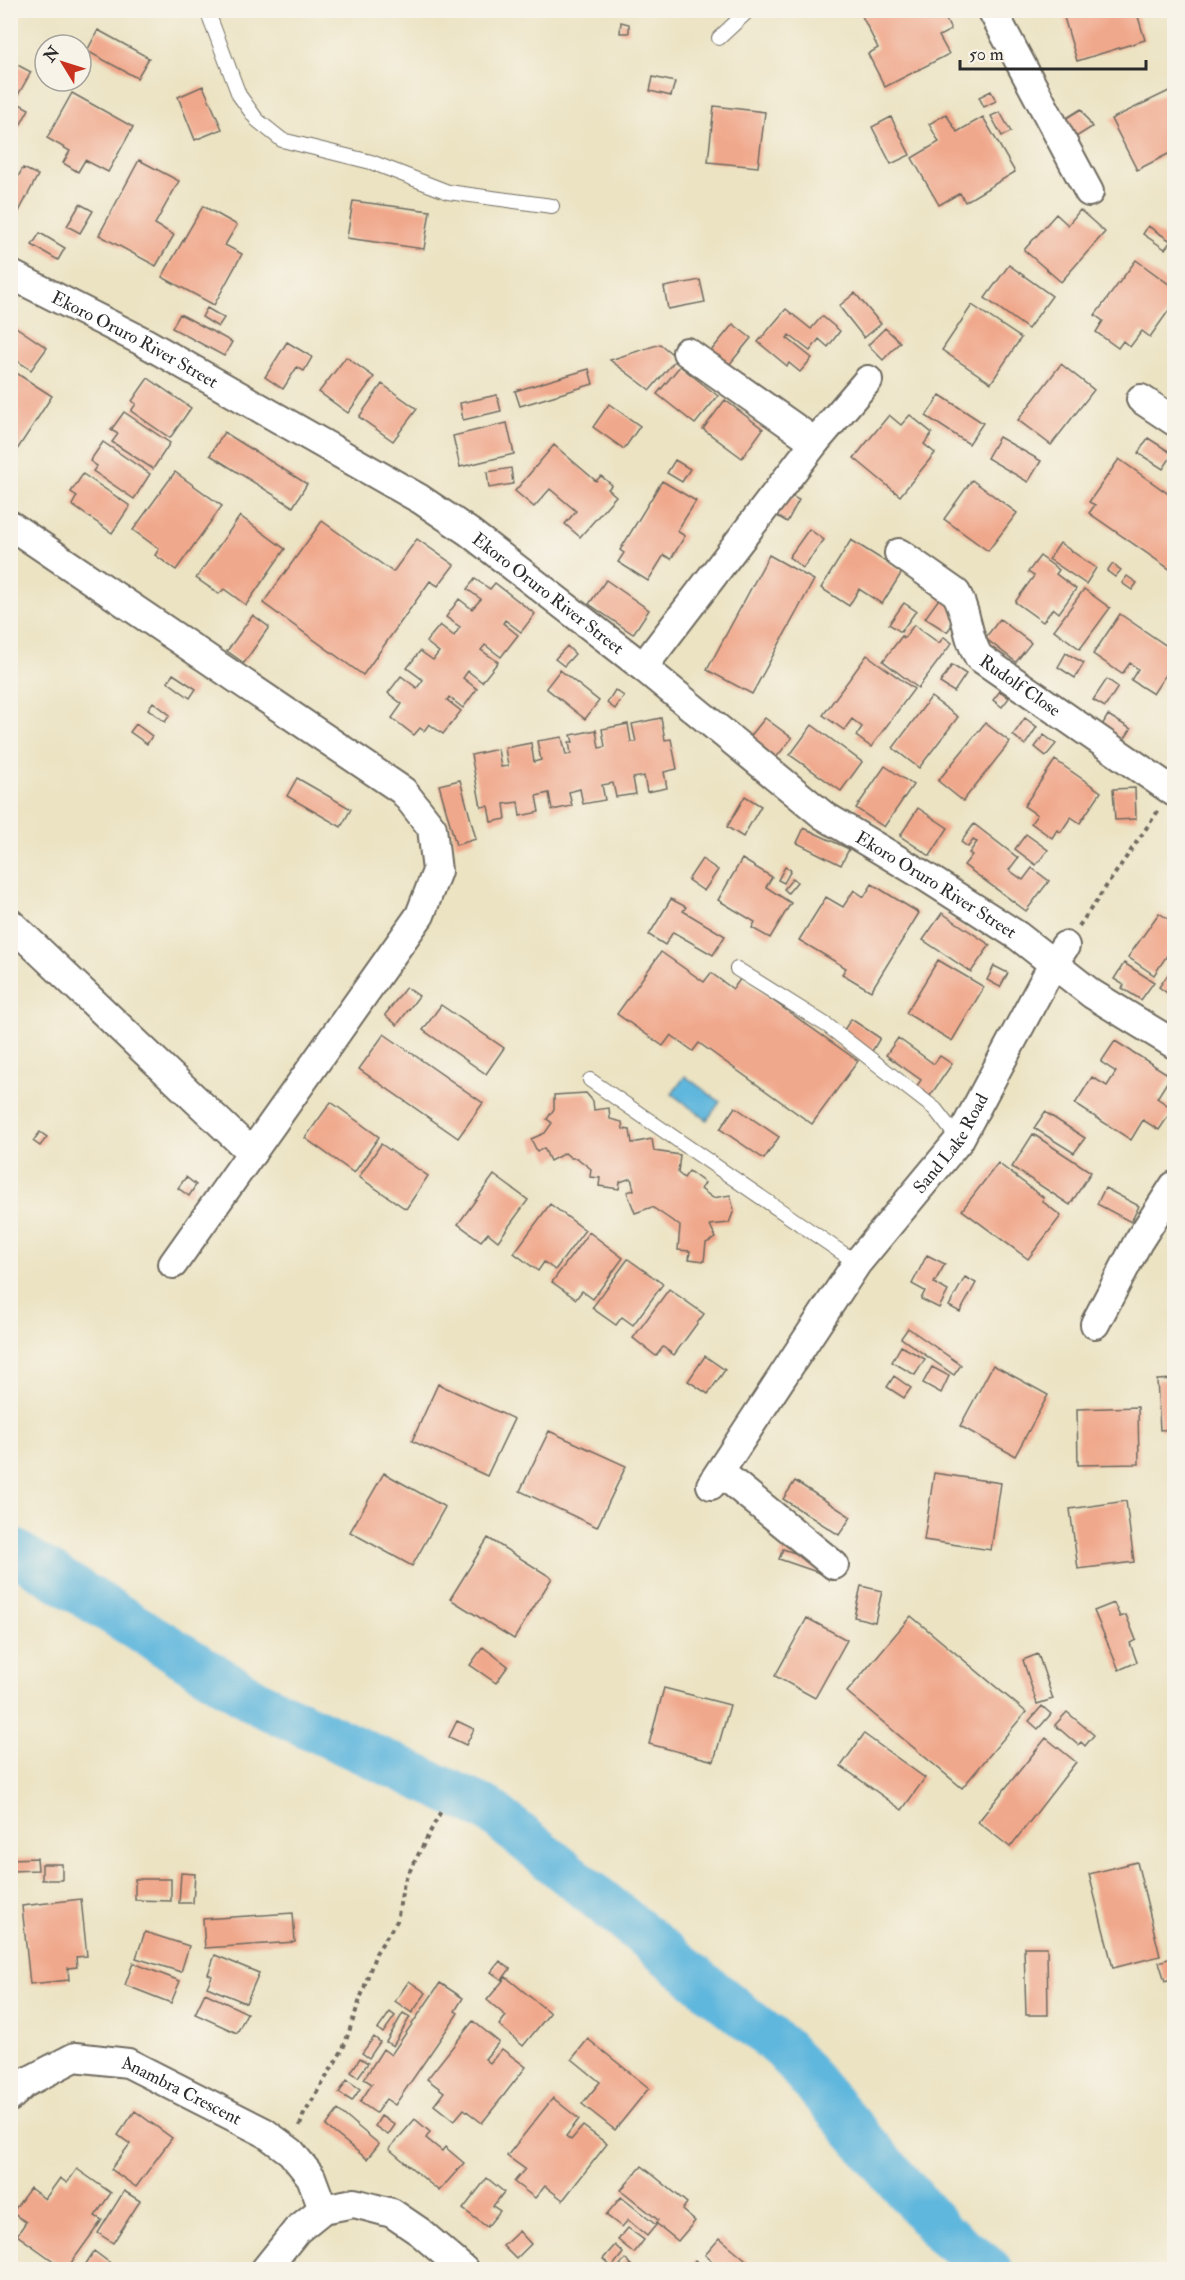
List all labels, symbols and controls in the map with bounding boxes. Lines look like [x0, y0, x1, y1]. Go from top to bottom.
north arrow [33, 33, 93, 93]
scale bar [960, 33, 1146, 71]
text: N [39, 42, 65, 67]
text: 50 m [969, 43, 1004, 66]
street label: Ekoro Oruro River Street [48, 286, 222, 393]
street label: Ekoro Oruro River Street [468, 527, 629, 659]
street label: Rudolf Close [975, 649, 1066, 722]
street label: Ekoro Oruro River Street [851, 826, 1021, 944]
street label: Sand Lake Road [908, 1089, 993, 1198]
street label: Anambra Crescent [120, 2051, 245, 2130]

